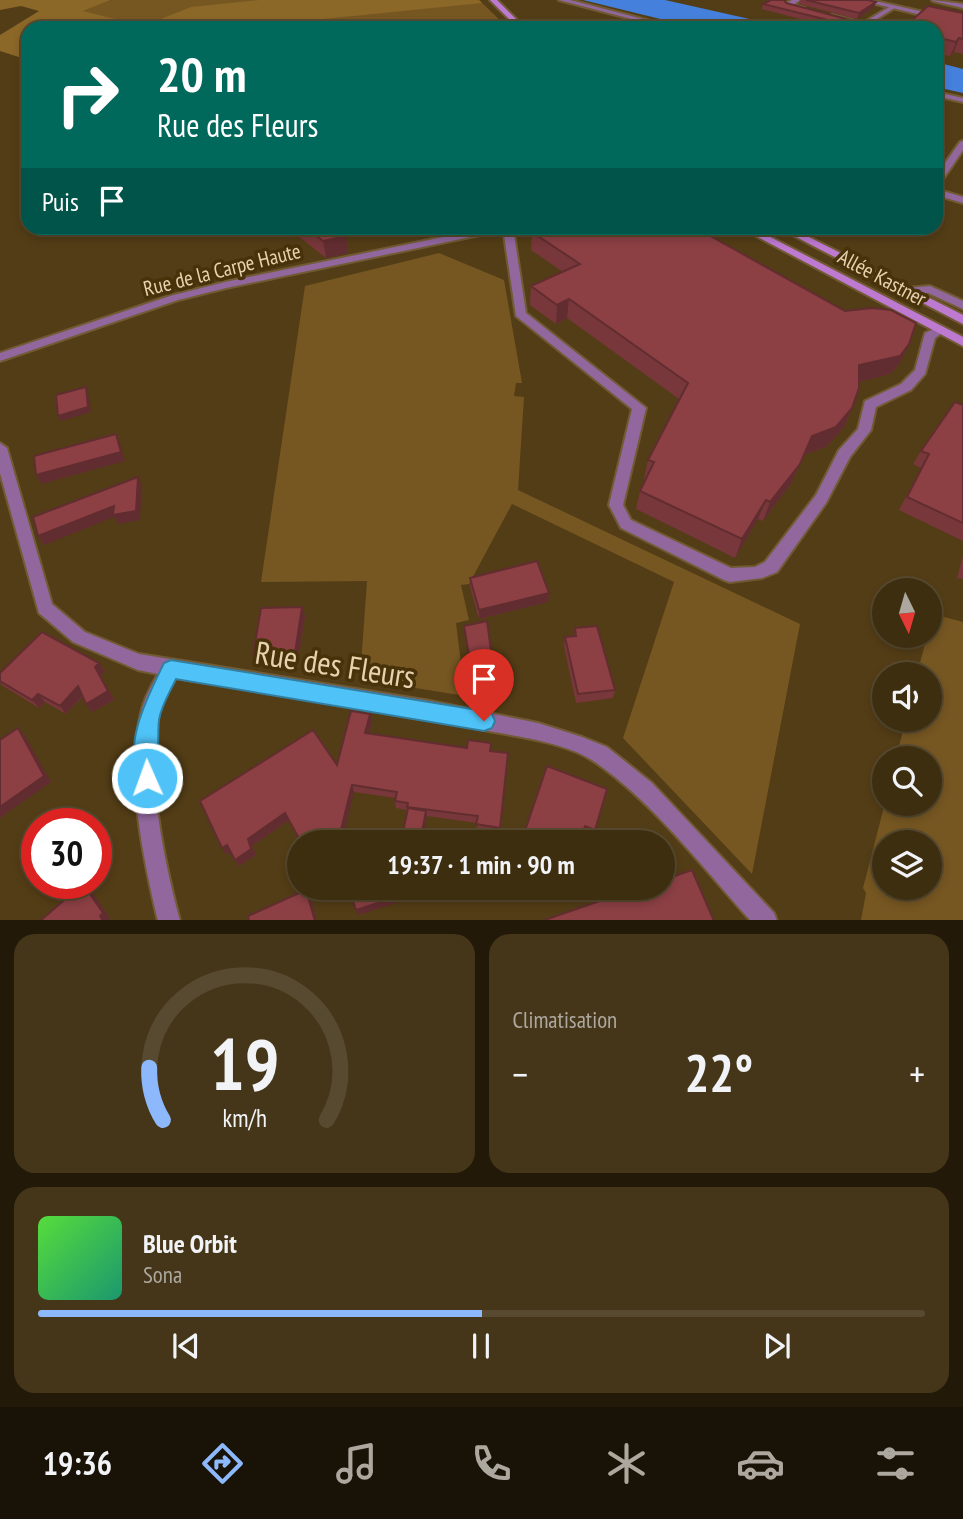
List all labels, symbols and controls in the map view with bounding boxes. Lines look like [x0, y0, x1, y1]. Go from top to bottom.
text: 20 m [157, 42, 246, 106]
icon: right [42, 49, 133, 140]
text: Rue des Fleurs [157, 104, 318, 146]
icon: arrive [93, 182, 131, 220]
text: Puis [42, 185, 79, 218]
street label: Rue de la Carpe Haute [140, 237, 303, 302]
street label: Allée Kastner [833, 243, 931, 312]
north arrow [872, 578, 942, 648]
map controls [872, 578, 942, 900]
street label: Rue des Fleurs [252, 631, 418, 697]
pin [454, 649, 514, 721]
icon: arrive [465, 660, 503, 698]
button: sound [872, 662, 942, 732]
position arrow [110, 741, 184, 815]
button: search [872, 746, 942, 816]
speed limit sign: 30 [21, 808, 112, 899]
button: layers [872, 830, 942, 900]
text: 19:37 · 1 min · 90 m [387, 848, 575, 881]
text: Climatisation [513, 1005, 617, 1034]
text: 19 [209, 1016, 279, 1110]
text: 22° [684, 1039, 753, 1106]
text: − [513, 1049, 528, 1098]
text: + [909, 1049, 925, 1098]
text: km/h [222, 1101, 266, 1133]
text: Blue Orbit [143, 1227, 237, 1260]
text: Sona [143, 1260, 182, 1289]
icon: previous [167, 1327, 205, 1365]
icon: pause [462, 1327, 500, 1365]
icon: next [758, 1327, 796, 1365]
icon: directions [198, 1439, 247, 1488]
icon: music [332, 1439, 381, 1488]
icon: phone [467, 1439, 516, 1488]
icon: climate [602, 1439, 651, 1488]
icon: car [736, 1439, 785, 1488]
icon: filters [871, 1439, 920, 1488]
text: 19:36 [43, 1442, 112, 1484]

